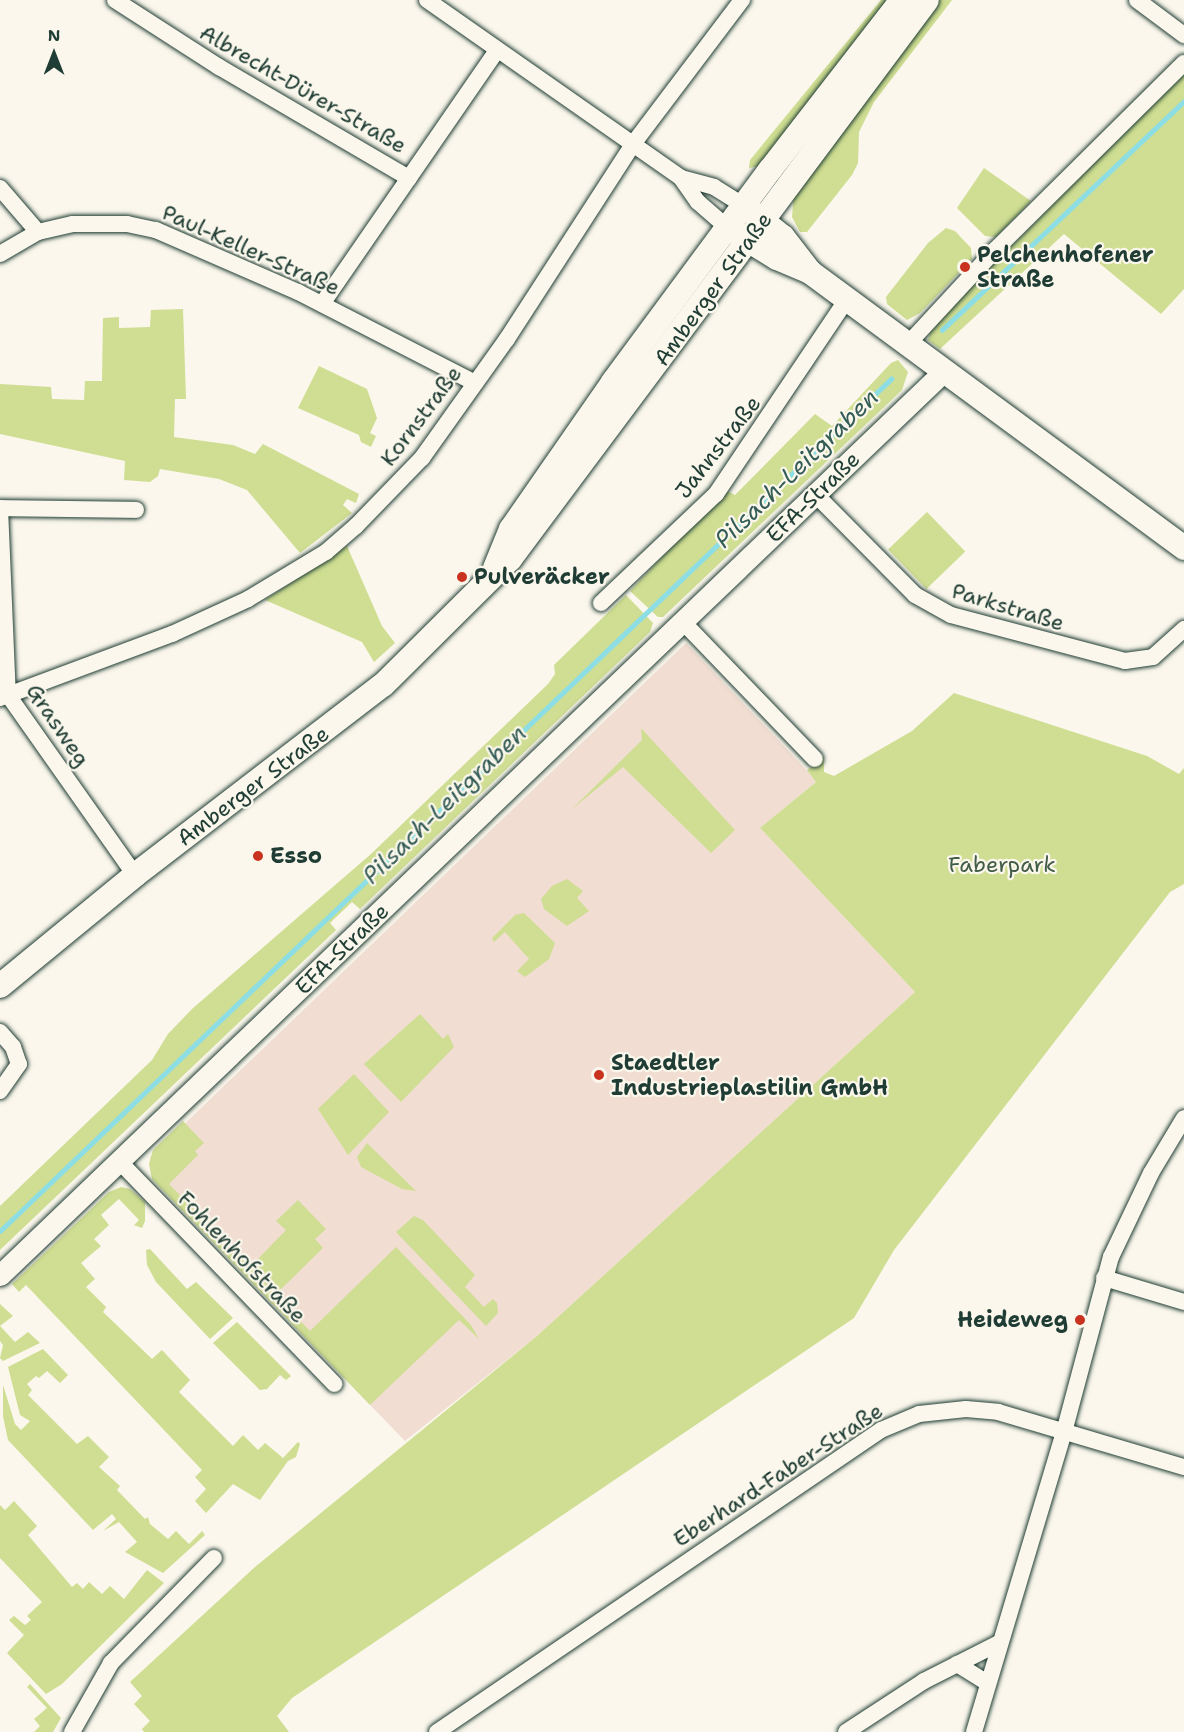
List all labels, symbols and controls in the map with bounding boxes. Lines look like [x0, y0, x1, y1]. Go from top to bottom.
street label: Albrecht-Dürer-Straße [195, 19, 411, 159]
north arrow [24, 24, 84, 84]
text: N [48, 25, 60, 46]
street label: Paul-Keller-Straße [158, 199, 344, 301]
street label: Amberger Straße [648, 207, 778, 371]
place label: Pelchenhofener Straße [977, 241, 1154, 292]
marker: Pelchenhofener Straße [958, 260, 972, 274]
street label: Kornstraße [375, 361, 467, 471]
water label: Pilsach-Leitgraben [709, 384, 885, 554]
street label: Jahnstraße [670, 391, 766, 503]
street label: EFA-Straße [761, 446, 865, 548]
place label: Pulveräcker [474, 564, 610, 590]
marker: Pulveräcker [455, 570, 469, 584]
street label: Parkstraße [949, 577, 1067, 637]
street label: Grasweg [21, 679, 95, 771]
street label: Amberger Straße [172, 720, 334, 852]
water label: Pilsach-Leitgraben [357, 720, 533, 890]
place label: Esso [270, 843, 322, 869]
marker: Esso [251, 849, 265, 863]
park label: Faberpark [948, 852, 1056, 878]
street label: EFA-Straße [290, 898, 394, 1000]
place label: Staedtler Industrieplastilin GmbH [611, 1049, 888, 1100]
marker: Staedtler Industrieplastilin GmbH [592, 1068, 606, 1082]
street label: Fohlenhofstraße [172, 1185, 312, 1329]
place label: Heideweg [957, 1307, 1068, 1333]
marker: Heideweg [1073, 1313, 1087, 1327]
street label: Eberhard-Faber-Straße [668, 1397, 888, 1553]

